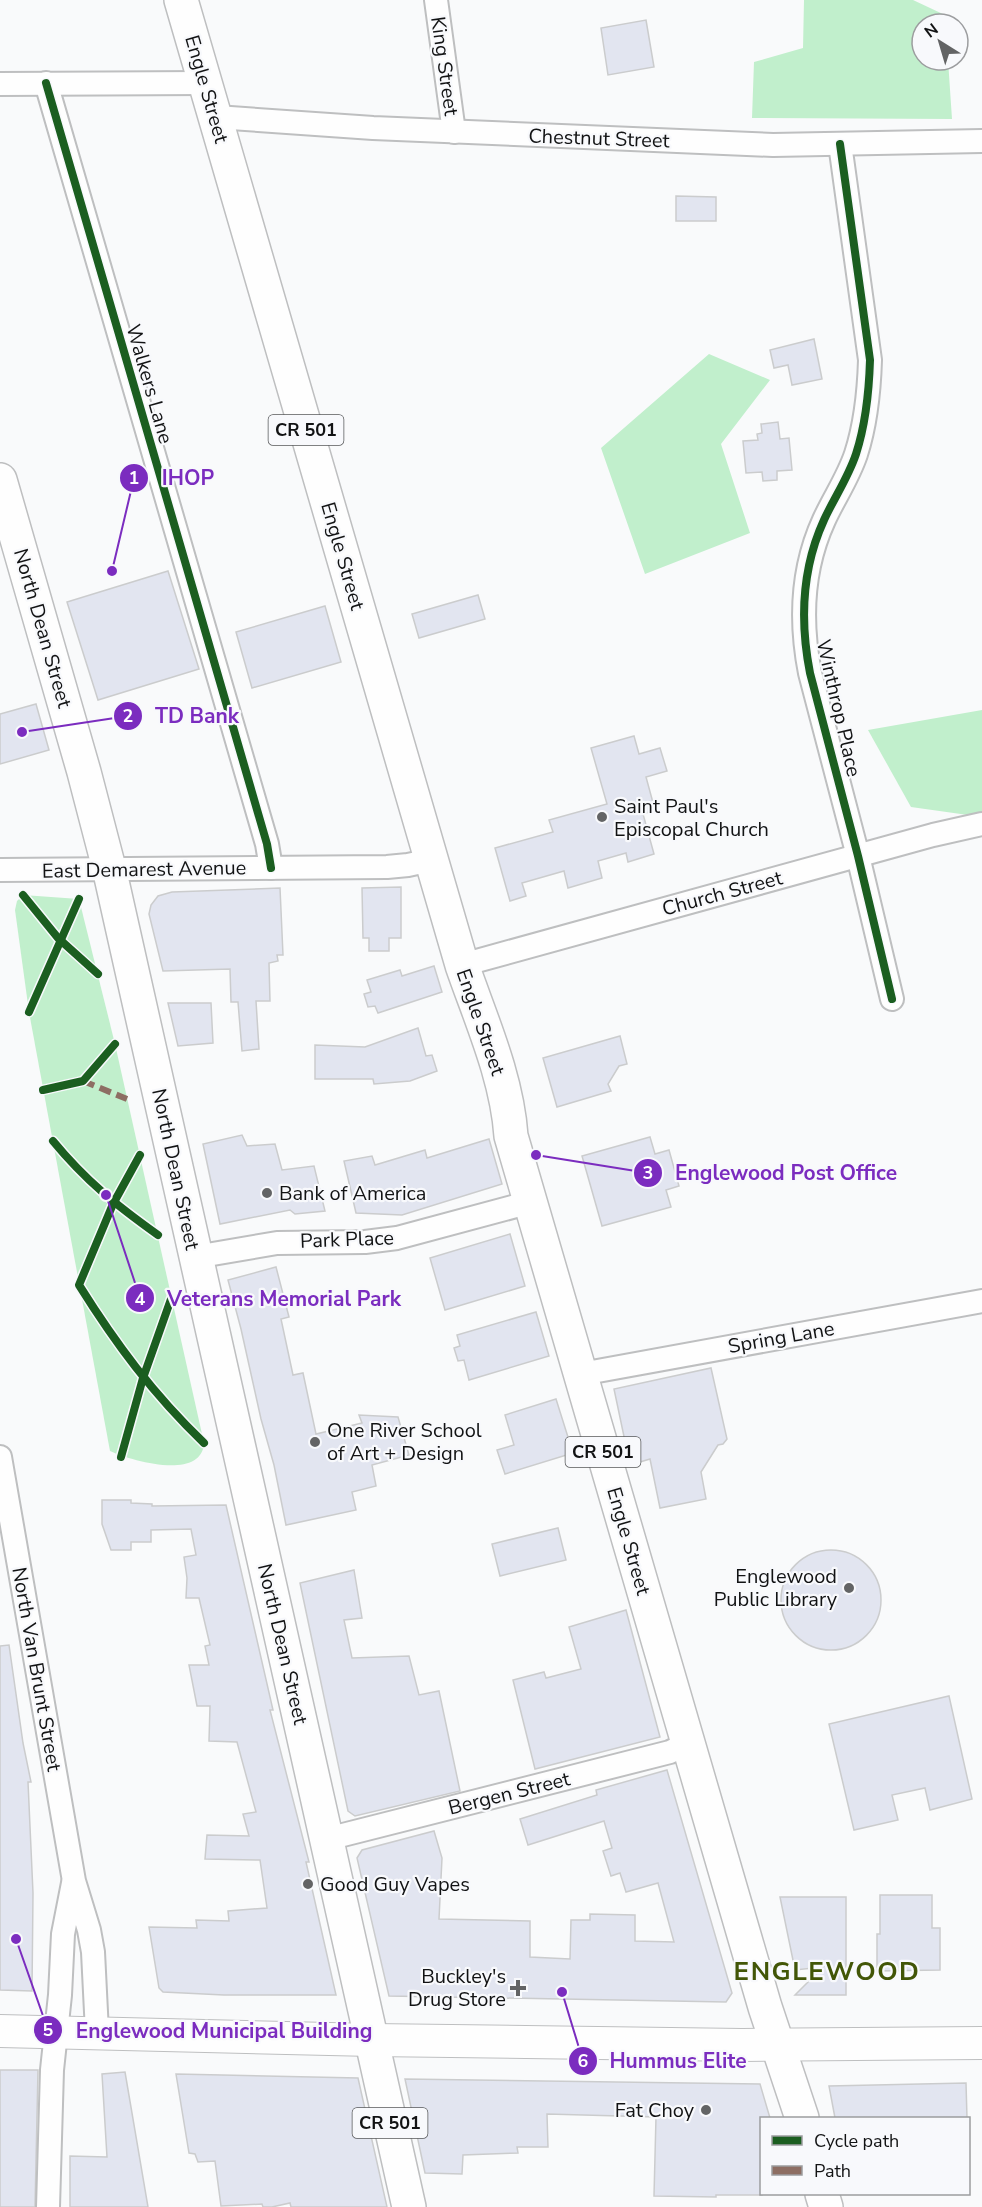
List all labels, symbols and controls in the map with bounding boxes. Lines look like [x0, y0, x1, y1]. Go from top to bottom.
north arrow [910, 12, 970, 72]
street label: King Street [424, 15, 465, 118]
text: N [920, 18, 943, 43]
street label: Engle Street [178, 32, 235, 147]
street label: Chestnut Street [528, 123, 671, 154]
street label: Walkers Lane [120, 321, 179, 447]
road number: CR 501 [268, 415, 344, 445]
callout: IHOP [119, 458, 226, 497]
text: IHOP [162, 464, 214, 492]
text: 1 [129, 466, 139, 490]
street label: Engle Street [314, 499, 371, 614]
street label: North Dean Street [7, 545, 78, 712]
street label: Winthrop Place [810, 637, 867, 779]
callout: TD Bank [113, 696, 251, 735]
text: TD Bank [155, 702, 240, 730]
text: 2 [123, 704, 133, 728]
place label: Saint Paul's Episcopal Church [614, 793, 769, 843]
marker: Saint Paul's Episcopal Church [595, 810, 609, 824]
street label: East Demarest Avenue [42, 854, 246, 885]
street label: Church Street [659, 864, 786, 922]
street label: Engle Street [450, 965, 512, 1080]
street label: North Dean Street [145, 1086, 206, 1253]
callout: Englewood Post Office [633, 1154, 910, 1193]
text: Englewood Post Office [675, 1159, 897, 1187]
text: 3 [643, 1161, 653, 1185]
place label: Bank of America [279, 1180, 426, 1207]
marker: Bank of America [260, 1186, 274, 1200]
street label: Park Place [300, 1224, 394, 1255]
callout: Veterans Memorial Park [125, 1279, 413, 1318]
text: Veterans Memorial Park [166, 1285, 402, 1313]
text: 4 [135, 1287, 146, 1311]
street label: Spring Lane [726, 1315, 836, 1360]
place label: One River School of Art + Design [327, 1417, 482, 1467]
marker: One River School of Art + Design [308, 1435, 322, 1449]
road number: CR 501 [566, 1437, 640, 1467]
street label: Engle Street [600, 1484, 657, 1599]
street label: North Dean Street [251, 1561, 314, 1728]
place label: Englewood Public Library [714, 1563, 838, 1613]
street label: North Van Brunt Street [5, 1565, 68, 1774]
marker: Englewood Public Library [842, 1581, 856, 1595]
street label: Bergen Street [445, 1765, 574, 1822]
place label: Good Guy Vapes [320, 1871, 470, 1898]
marker: Good Guy Vapes [301, 1877, 315, 1891]
district label: ENGLEWOOD [734, 1954, 920, 1989]
place label: Buckley's Drug Store [408, 1963, 506, 2013]
marker: Buckley's Drug Store [511, 1981, 525, 1995]
callout: Englewood Municipal Building [33, 2011, 384, 2050]
text: Englewood Municipal Building [76, 2017, 372, 2045]
text: 5 [43, 2018, 54, 2042]
callout: Hummus Elite [568, 2041, 759, 2080]
text: Hummus Elite [609, 2047, 747, 2075]
text: 6 [578, 2049, 589, 2073]
place label: Fat Choy [615, 2097, 695, 2124]
marker: Fat Choy [699, 2103, 713, 2117]
road number: CR 501 [352, 2108, 428, 2138]
legend [760, 2117, 970, 2195]
text: Cycle path [814, 2129, 899, 2153]
text: Path [814, 2159, 851, 2183]

